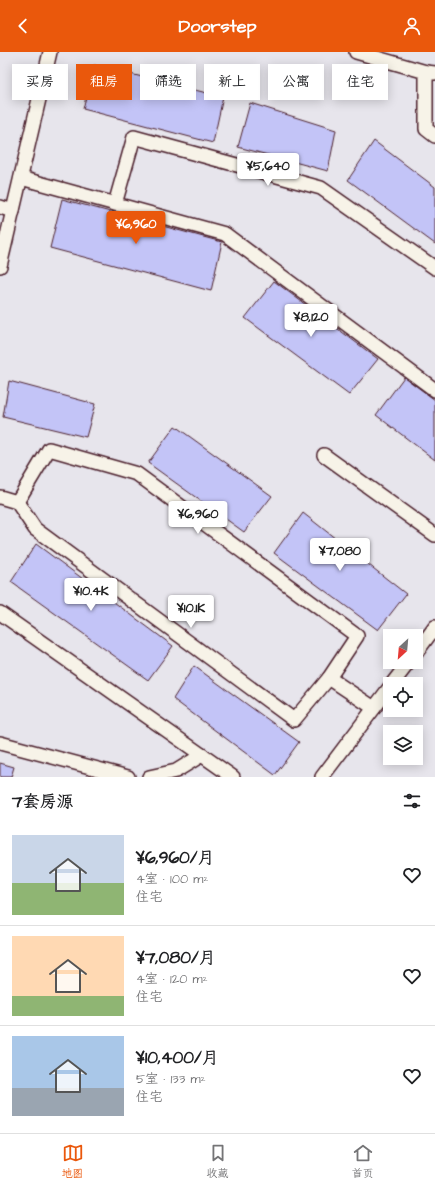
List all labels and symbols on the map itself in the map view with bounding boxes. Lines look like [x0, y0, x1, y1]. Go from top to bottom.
pin: ¥5,640 [235, 153, 301, 187]
pin: ¥6,960 [103, 211, 169, 245]
pin: ¥8,120 [278, 304, 344, 338]
pin: ¥6,960 [165, 501, 231, 535]
pin: ¥7,080 [307, 538, 373, 572]
pin: ¥10.4K [58, 578, 124, 612]
pin: ¥10.1K [158, 595, 224, 629]
north arrow [383, 629, 423, 669]

